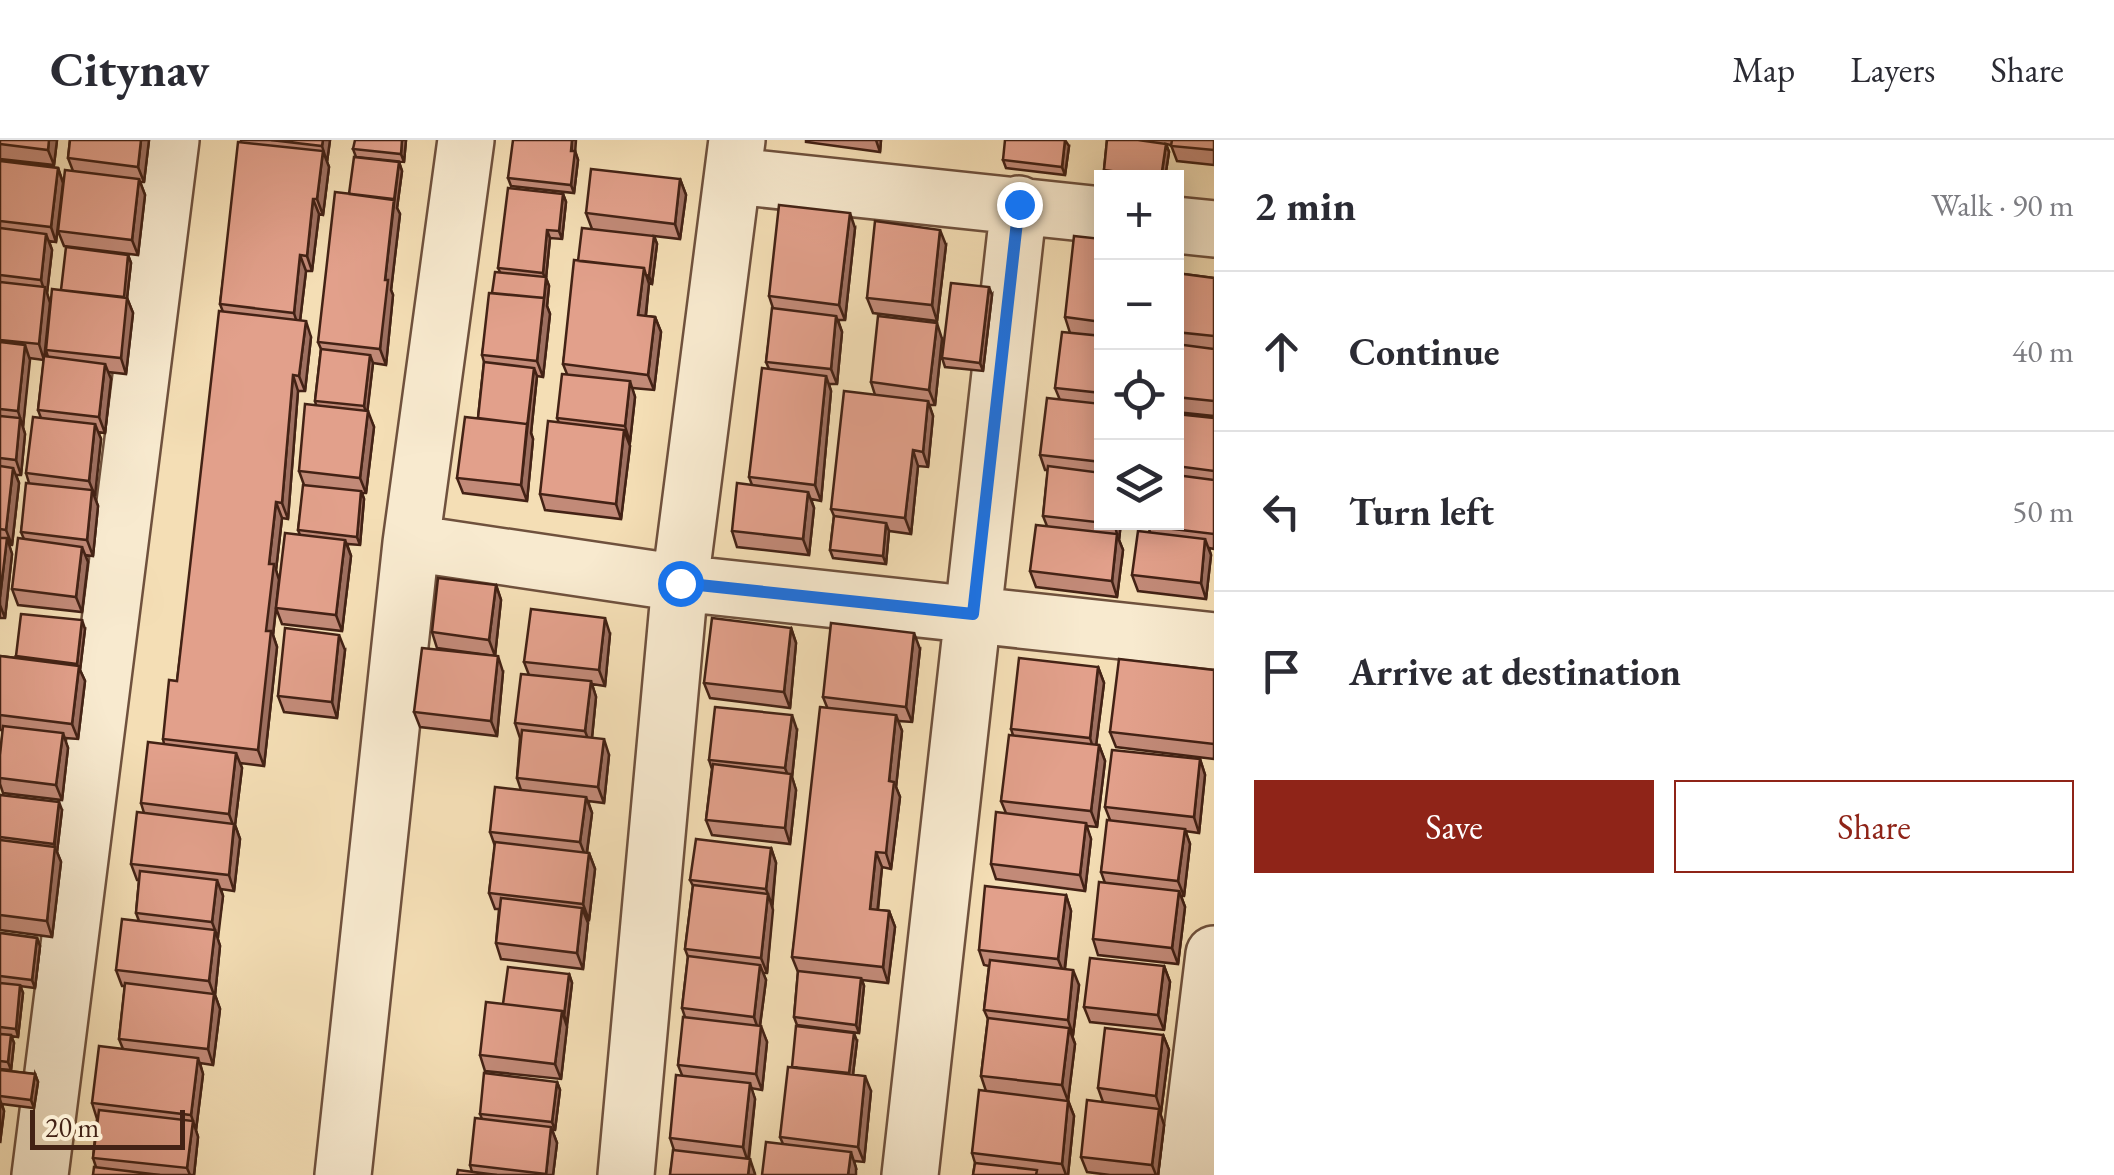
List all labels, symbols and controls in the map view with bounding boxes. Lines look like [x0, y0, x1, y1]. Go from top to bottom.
text: Citynav [50, 38, 210, 100]
text: Map [1732, 47, 1795, 92]
text: Layers [1850, 47, 1935, 92]
text: Share [1990, 47, 2064, 92]
map controls [1094, 170, 1184, 530]
button: + [1094, 170, 1184, 260]
text: 2 min [1254, 178, 1356, 233]
route end [997, 182, 1043, 228]
text: Walk · 90 m [1931, 184, 2074, 226]
button: − [1094, 260, 1184, 350]
icon: ahead [1254, 324, 1309, 379]
text: Continue [1349, 327, 1500, 376]
text: 40 m [2012, 330, 2074, 372]
button: locate [1094, 350, 1184, 440]
button: layers [1094, 440, 1184, 530]
icon: left [1254, 484, 1309, 539]
text: Turn left [1349, 487, 1494, 536]
text: 50 m [2012, 490, 2074, 532]
route start [658, 561, 704, 607]
icon: arrive [1254, 644, 1309, 699]
text: Arrive at destination [1349, 647, 1681, 696]
button: Save [1254, 780, 1654, 873]
button: Share [1674, 780, 2074, 873]
scale bar [30, 1105, 185, 1150]
text: 20 m [45, 1109, 99, 1145]

